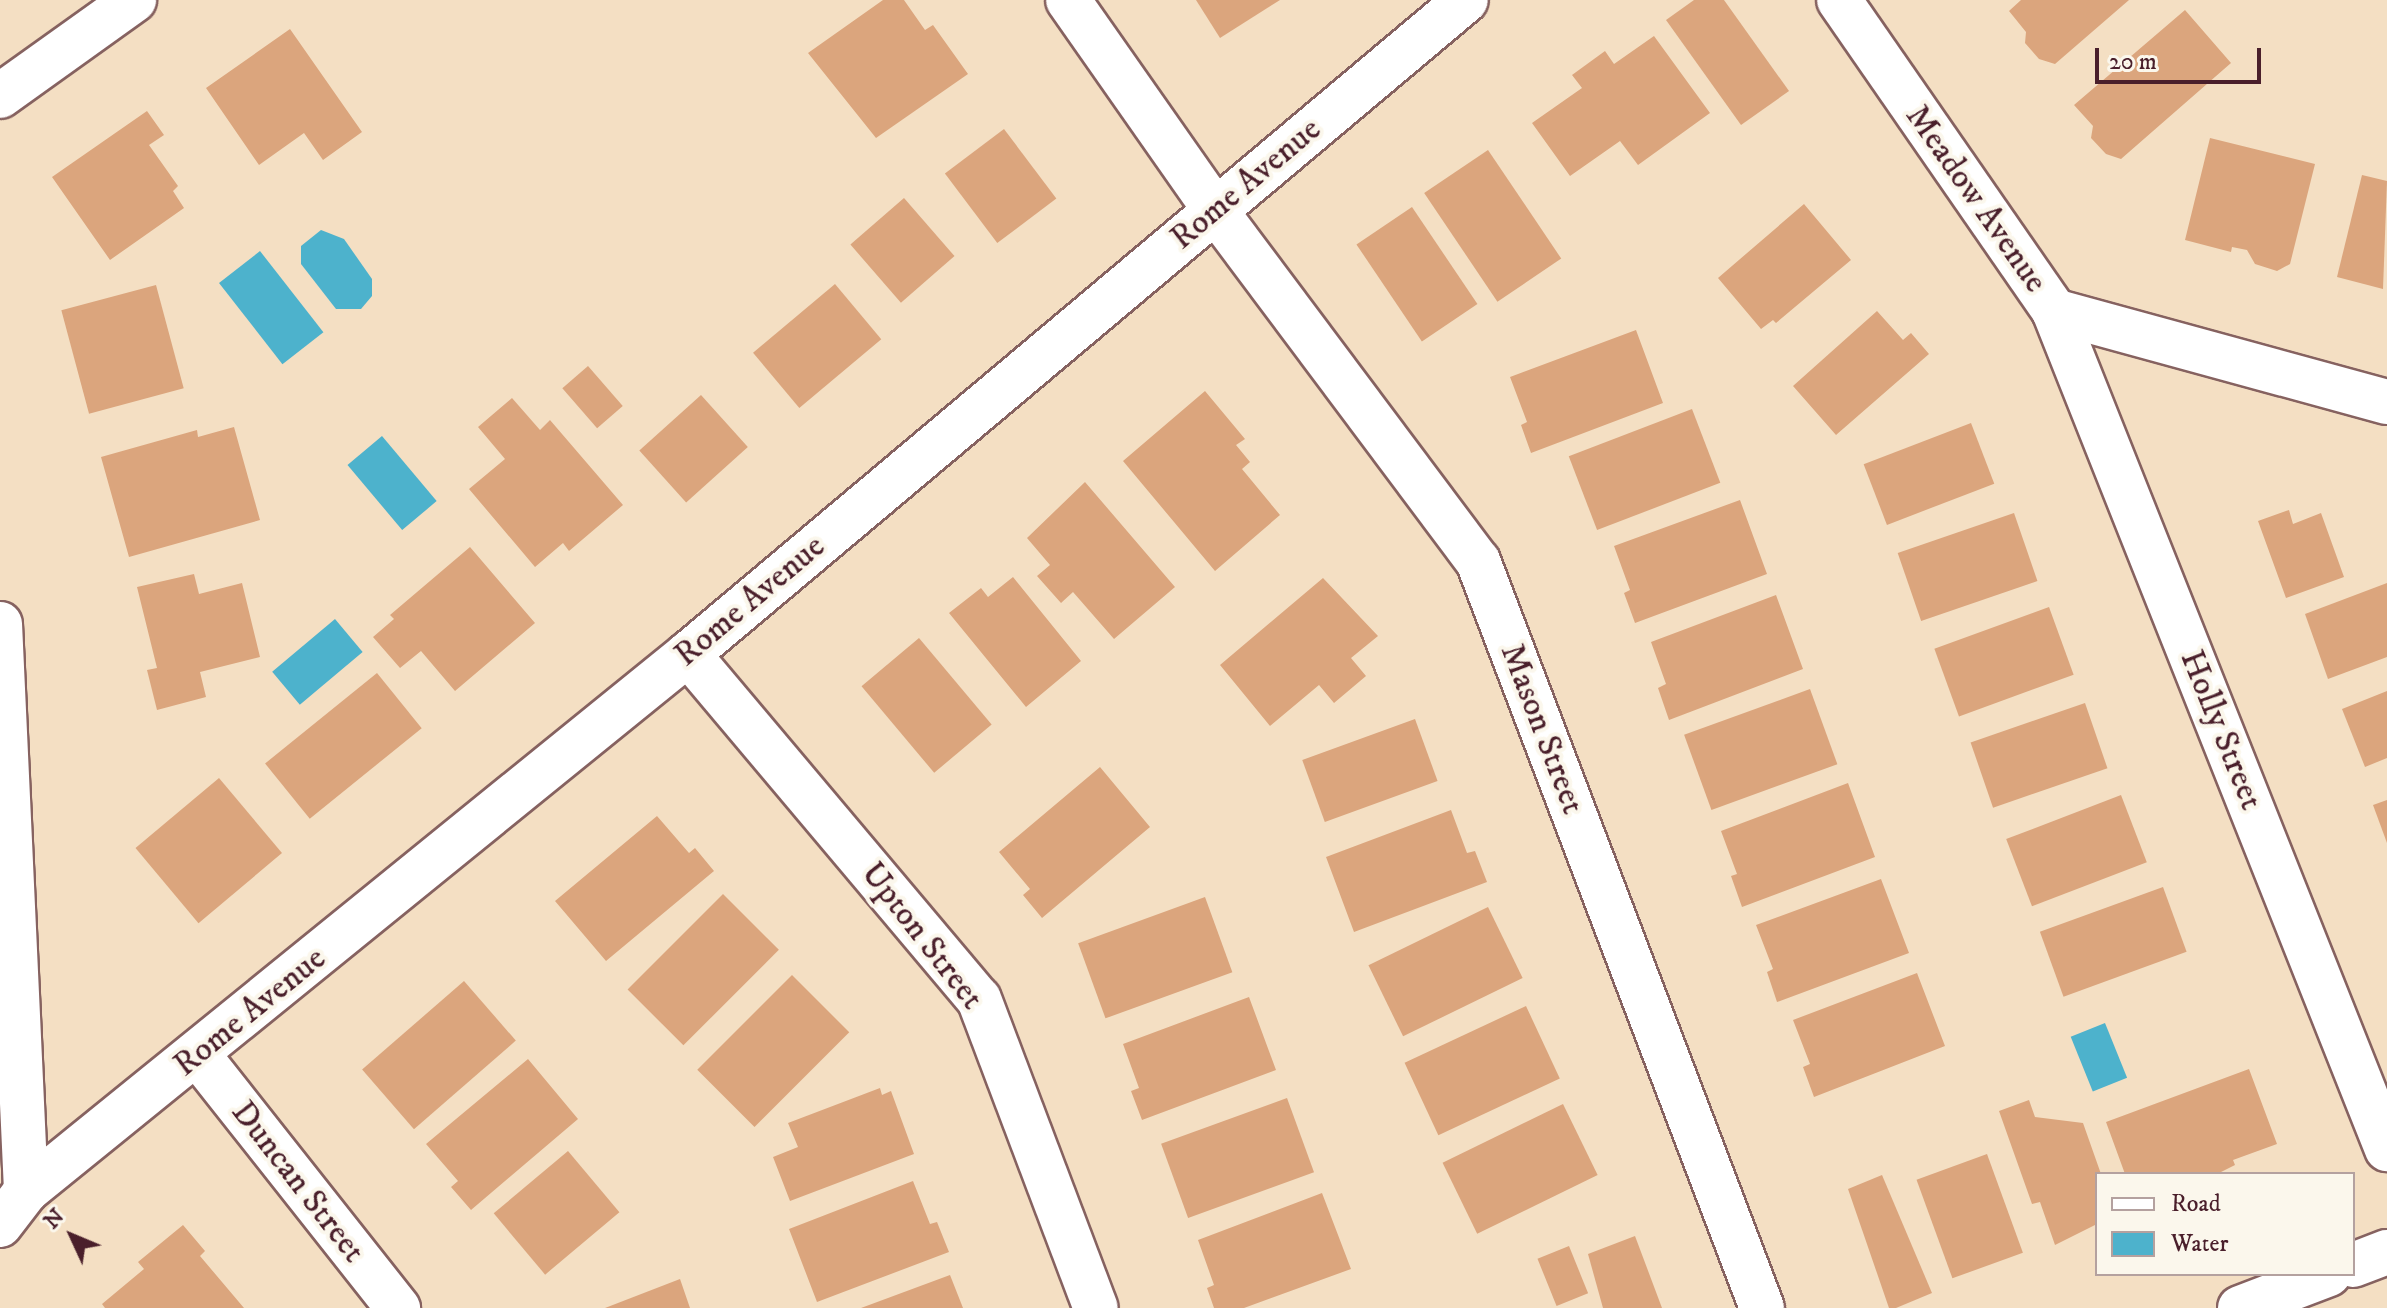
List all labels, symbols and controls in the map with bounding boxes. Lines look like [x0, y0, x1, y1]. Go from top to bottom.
scale bar [2099, 32, 2265, 82]
text: 20 m [2109, 47, 2157, 77]
street label: Meadow Avenue [1896, 97, 2056, 301]
street label: Rome Avenue [1162, 109, 1330, 259]
street label: Rome Avenue [666, 526, 834, 676]
street label: Mason Street [1491, 638, 1593, 820]
street label: Holly Street [2171, 644, 2271, 816]
street label: Upton Street [852, 854, 992, 1018]
street label: Rome Avenue [166, 938, 334, 1086]
street label: Duncan Street [222, 1093, 374, 1271]
legend [2095, 1172, 2355, 1276]
text: Road [2171, 1189, 2221, 1219]
north arrow [32, 1196, 112, 1276]
text: N [38, 1203, 70, 1235]
text: Water [2171, 1229, 2228, 1259]

